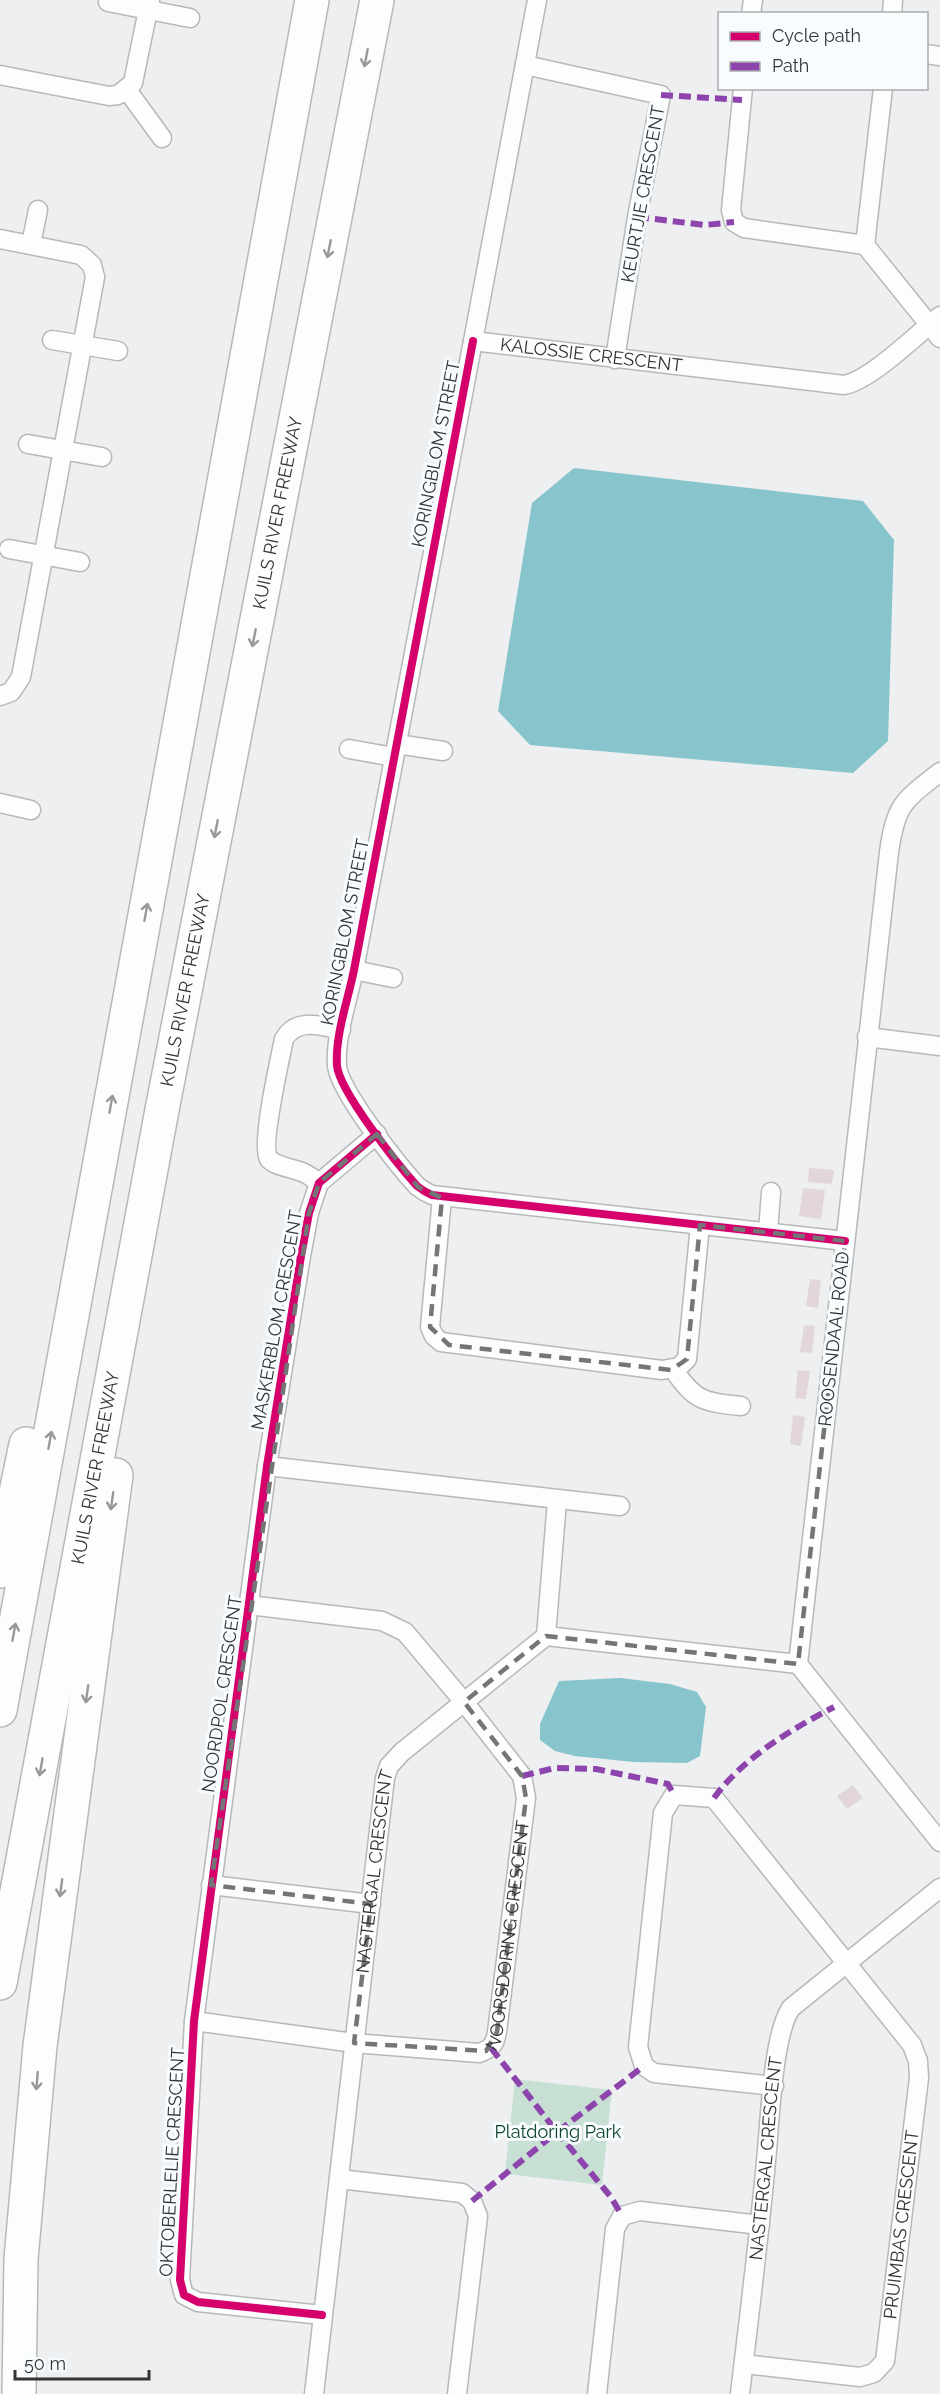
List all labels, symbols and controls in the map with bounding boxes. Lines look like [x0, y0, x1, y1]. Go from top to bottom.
legend [718, 12, 928, 90]
text: Cycle path [772, 25, 861, 46]
one-way arrow [360, 47, 371, 67]
text: Path [772, 55, 809, 76]
street label: KEURTJIE CRESCENT [617, 104, 668, 284]
one-way arrow [323, 239, 334, 258]
street label: KALOSSIE CRESCENT [499, 333, 684, 376]
street label: KORINGBLOM STREET [407, 359, 464, 549]
street label: KUILS RIVER FREEWAY [248, 414, 306, 611]
one-way arrow [248, 627, 259, 647]
one-way arrow [210, 819, 221, 838]
street label: KORINGBLOM STREET [316, 837, 373, 1027]
street label: KUILS RIVER FREEWAY [156, 892, 214, 1088]
one-way arrow [141, 902, 152, 922]
one-way arrow [106, 1094, 117, 1114]
street label: MASKERBLOM CRESCENT [247, 1208, 306, 1432]
street label: ROOSENDAAL ROAD [814, 1250, 853, 1427]
street label: KUILS RIVER FREEWAY [67, 1369, 123, 1566]
one-way arrow [44, 1431, 55, 1450]
one-way arrow [107, 1491, 118, 1510]
street label: NOORDPOL CRESCENT [197, 1594, 246, 1794]
one-way arrow [9, 1622, 20, 1642]
one-way arrow [81, 1684, 92, 1704]
one-way arrow [35, 1756, 46, 1776]
street label: NASTERGAL CRESCENT [352, 1767, 397, 1974]
street label: NOORSDORING CRESCENT [481, 1819, 533, 2054]
one-way arrow [55, 1877, 66, 1897]
street label: OKTOBERLELIE CRESCENT [155, 2047, 188, 2277]
street label: NASTERGAL CRESCENT [745, 2055, 786, 2261]
one-way arrow [31, 2071, 42, 2091]
park label: Platdoring Park [495, 2121, 622, 2142]
street label: PRUIMBAS CRESCENT [879, 2129, 923, 2320]
scale bar [15, 2343, 148, 2381]
text: 50 m [24, 2353, 66, 2374]

